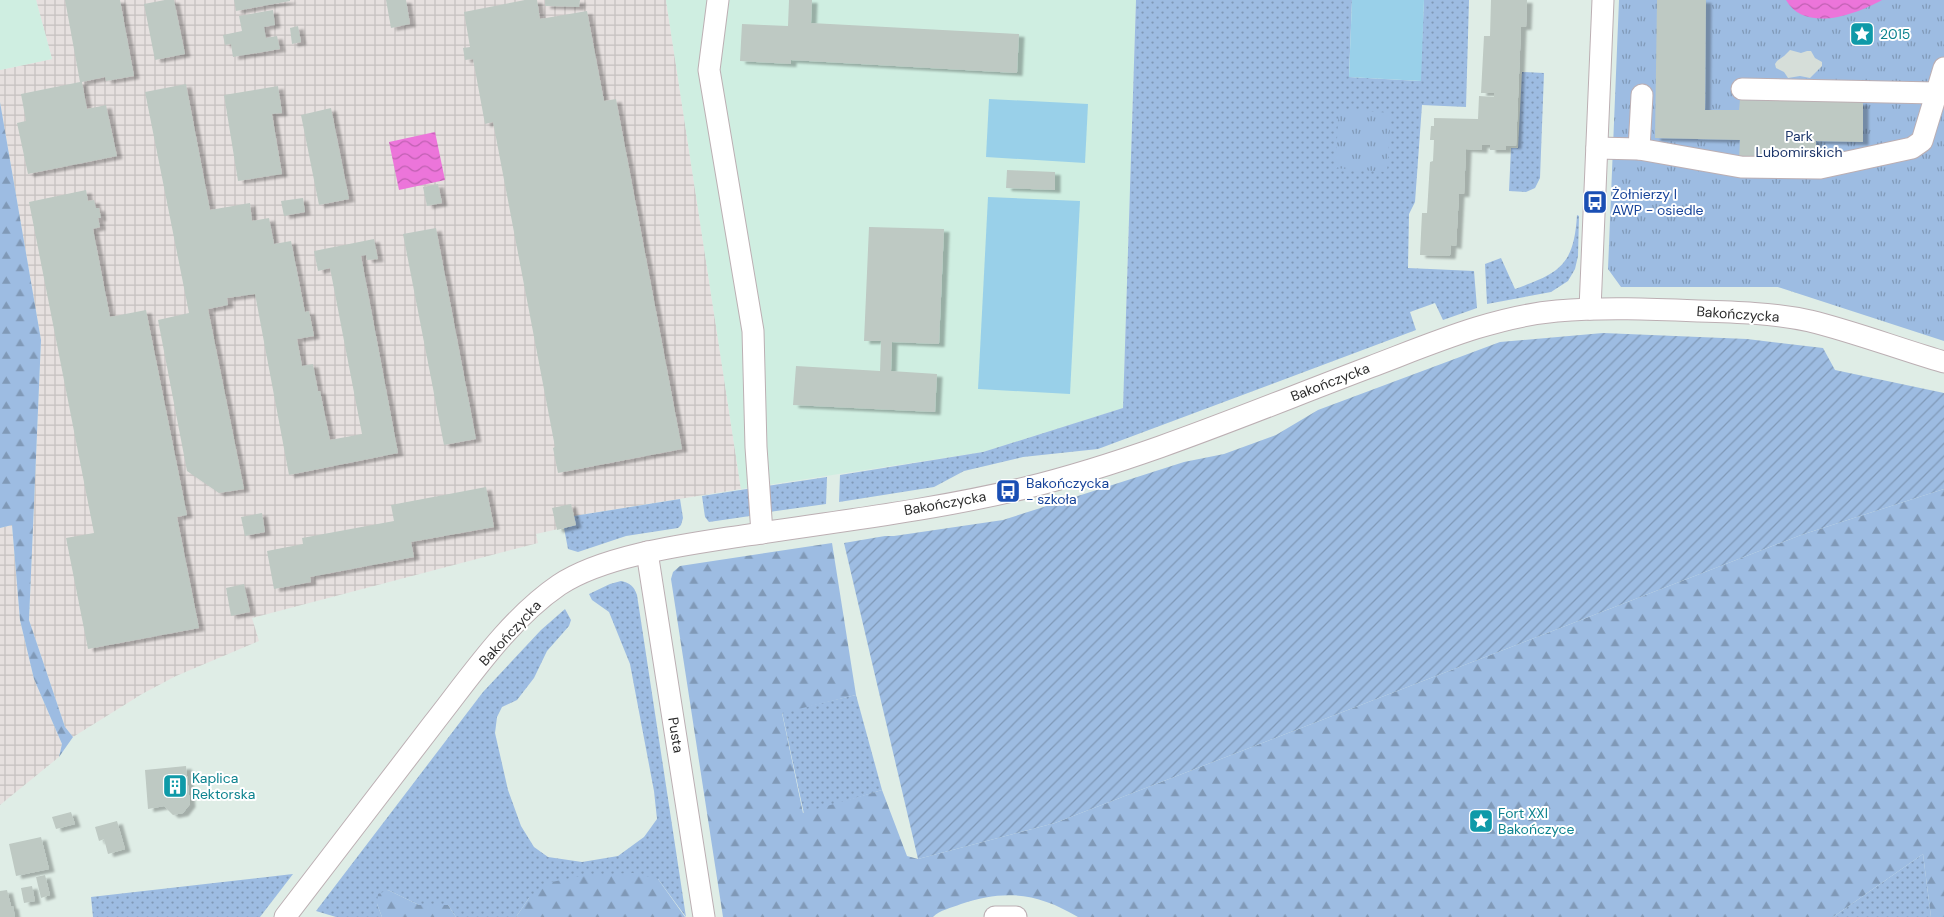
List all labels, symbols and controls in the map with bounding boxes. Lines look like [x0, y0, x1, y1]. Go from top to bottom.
place icon: 2015 [1849, 21, 1875, 47]
place label: 2015 [1880, 25, 1910, 43]
park label: Park Lubomirskich [1756, 127, 1842, 161]
place label: Żołnierzy I AWP - osiedle [1612, 185, 1704, 219]
bus stop icon: Żołnierzy I AWP - osiedle [1582, 189, 1608, 215]
street label: Bakończycka [1696, 302, 1780, 326]
street label: Bakończycka [1288, 359, 1372, 405]
place label: Bakończycka - szkoła [1026, 474, 1109, 508]
bus stop icon: Bakończycka - szkoła [995, 478, 1021, 504]
street label: Bakończycka [903, 487, 987, 519]
street label: Bakończycka [475, 596, 545, 670]
street label: Pusta [664, 716, 688, 754]
place label: Kaplica Rektorska [192, 769, 255, 803]
building icon: Kaplica Rektorska [162, 773, 188, 799]
place label: Fort XXI Bakończyce [1498, 804, 1575, 838]
place icon: Fort XXI Bakończyce [1468, 808, 1494, 834]

